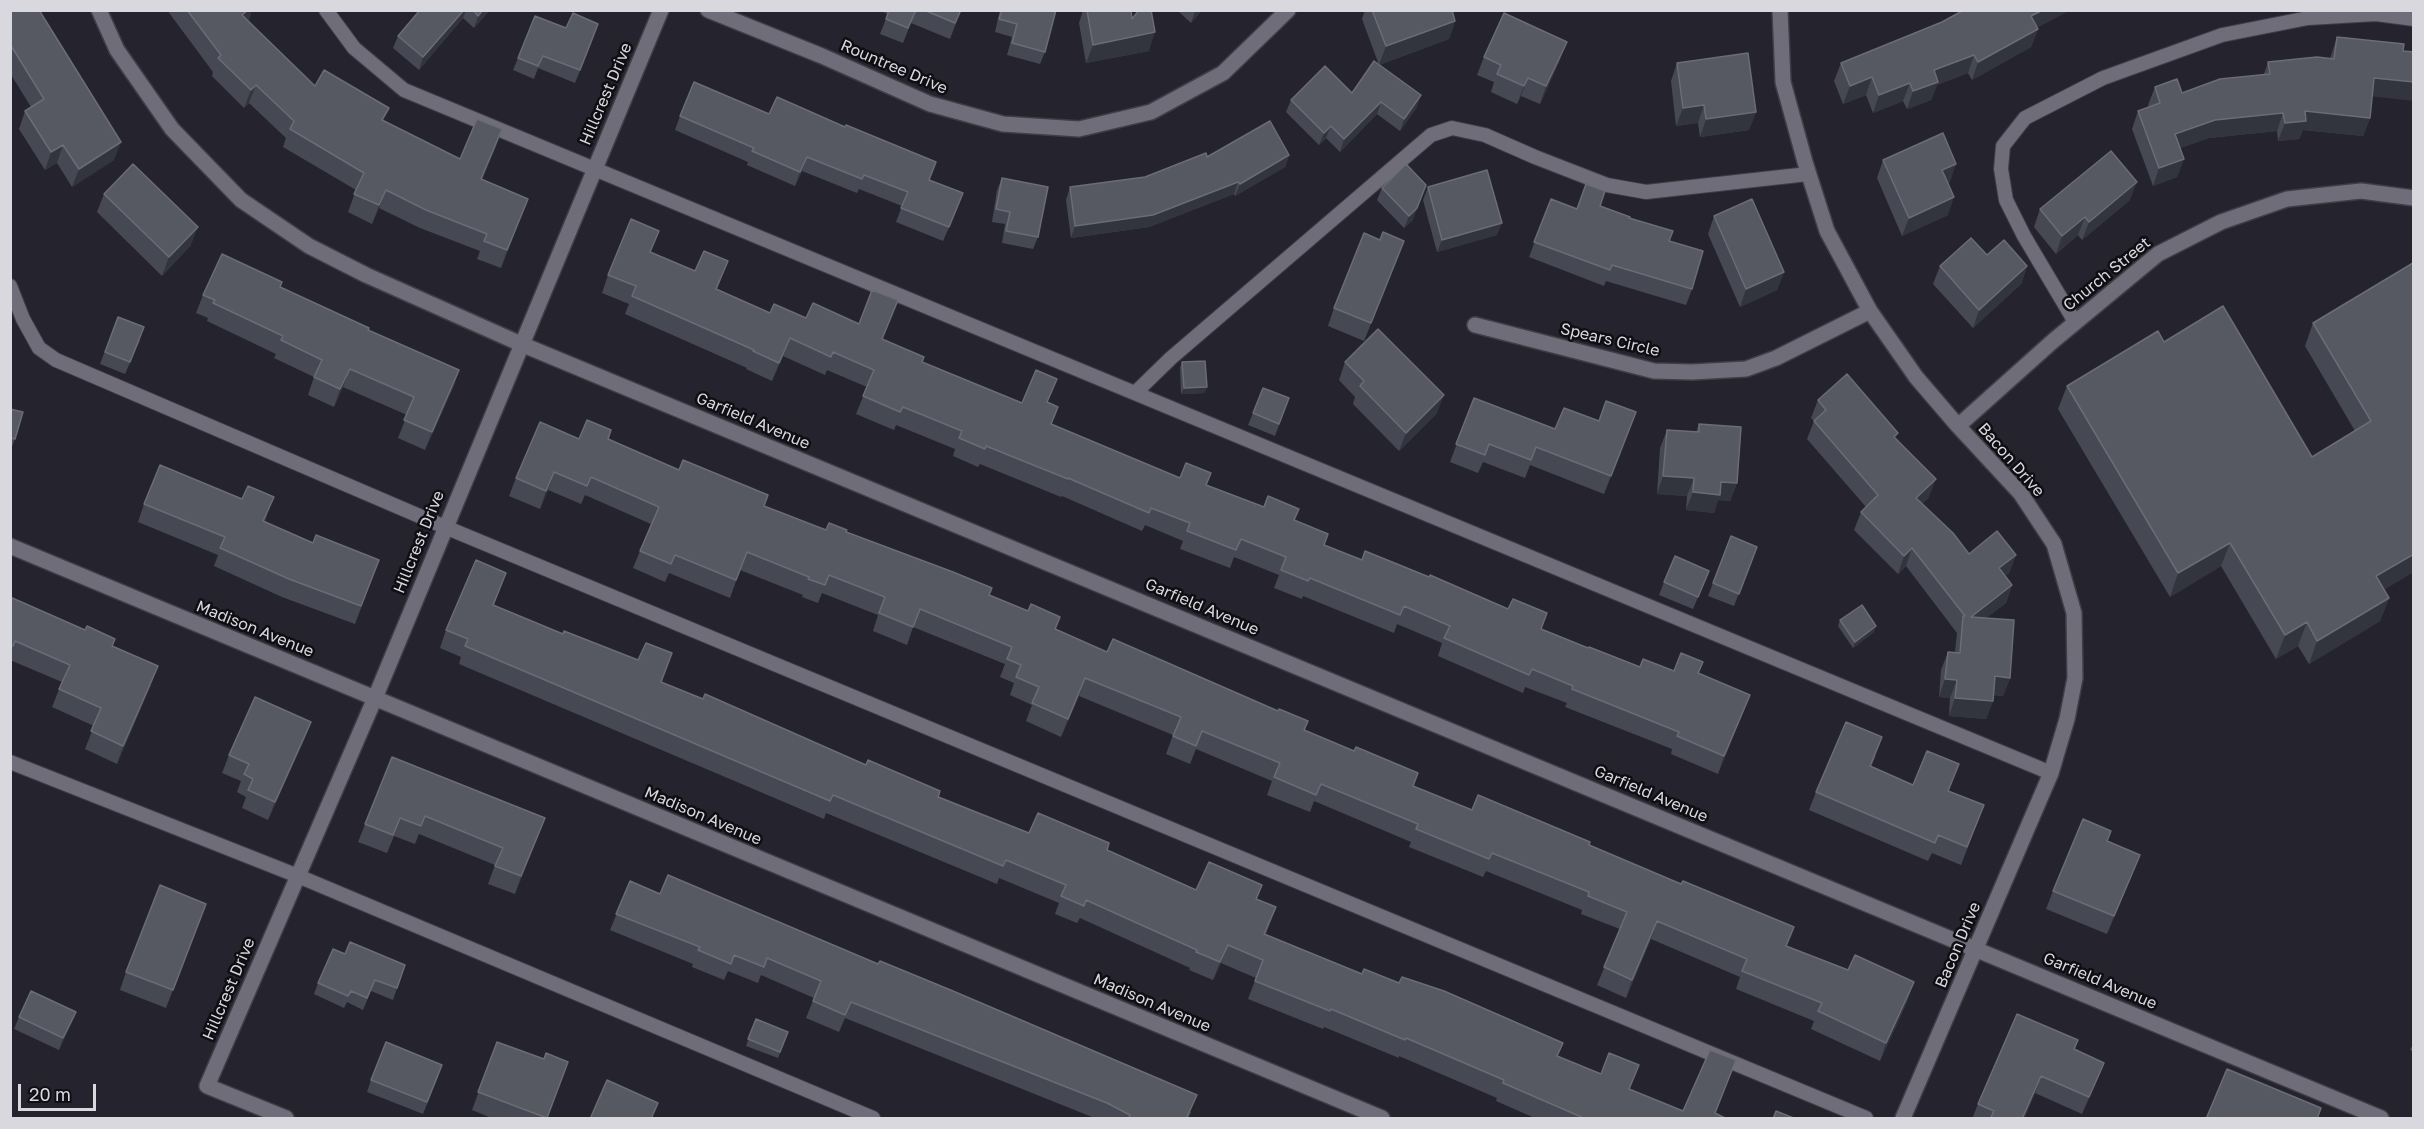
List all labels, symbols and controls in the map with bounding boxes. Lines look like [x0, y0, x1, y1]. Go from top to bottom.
street label: Rountree Drive [838, 36, 950, 98]
street label: Hillcrest Drive [576, 40, 636, 148]
street label: Church Street [2060, 233, 2154, 315]
street label: Spears Circle [1558, 319, 1662, 361]
street label: Garfield Avenue [693, 388, 813, 454]
street label: Bacon Drive [1974, 419, 2048, 501]
street label: Hillcrest Drive [390, 488, 448, 596]
street label: Garfield Avenue [1142, 574, 1262, 640]
street label: Madison Avenue [193, 597, 317, 661]
street label: Garfield Avenue [1591, 761, 1711, 827]
street label: Madison Avenue [642, 783, 764, 849]
street label: Bacon Drive [1931, 899, 1985, 991]
street label: Hillcrest Drive [199, 935, 259, 1043]
street label: Garfield Avenue [2040, 948, 2160, 1014]
street label: Madison Avenue [1091, 970, 1213, 1036]
scale bar [21, 1072, 99, 1110]
text: 20 m [29, 1083, 71, 1105]

